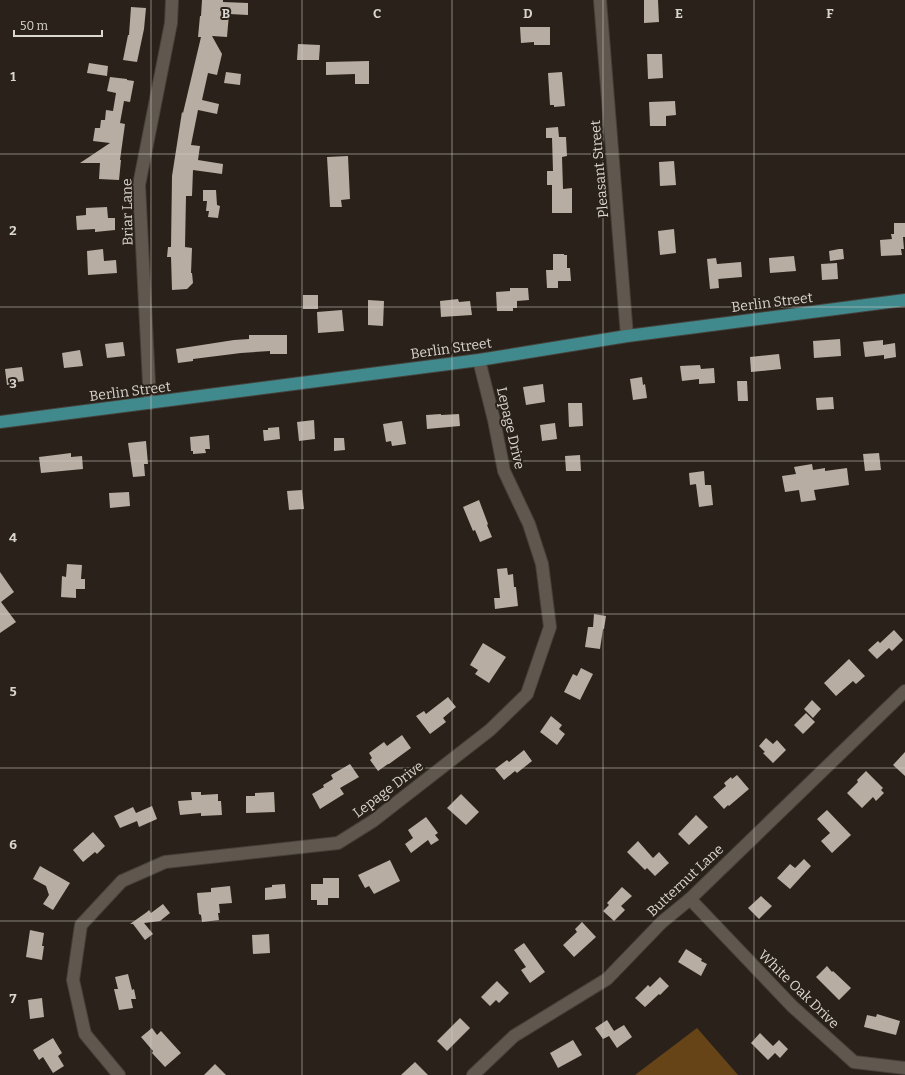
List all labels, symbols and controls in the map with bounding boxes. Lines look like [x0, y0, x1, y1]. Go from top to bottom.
text: B [222, 6, 230, 21]
text: C [373, 6, 381, 21]
text: D [523, 6, 533, 21]
text: E [675, 6, 683, 21]
text: F [826, 6, 834, 21]
scale bar [14, 12, 102, 38]
text: 50 m [20, 19, 49, 33]
text: 1 [10, 69, 16, 84]
street label: Pleasant Street [587, 119, 612, 219]
street label: Briar Lane [118, 178, 137, 246]
text: 2 [9, 223, 17, 238]
street label: Berlin Street [730, 289, 814, 316]
street label: Berlin Street [409, 334, 493, 363]
text: 3 [9, 376, 17, 391]
street label: Berlin Street [88, 378, 172, 405]
street label: Lepage Drive [493, 385, 528, 471]
text: 4 [9, 530, 17, 545]
text: 5 [9, 684, 17, 699]
street label: Lepage Drive [350, 757, 427, 821]
text: 6 [9, 837, 17, 852]
street label: Butternut Lane [644, 841, 727, 920]
street label: White Oak Drive [755, 947, 842, 1032]
text: 7 [10, 991, 17, 1006]

